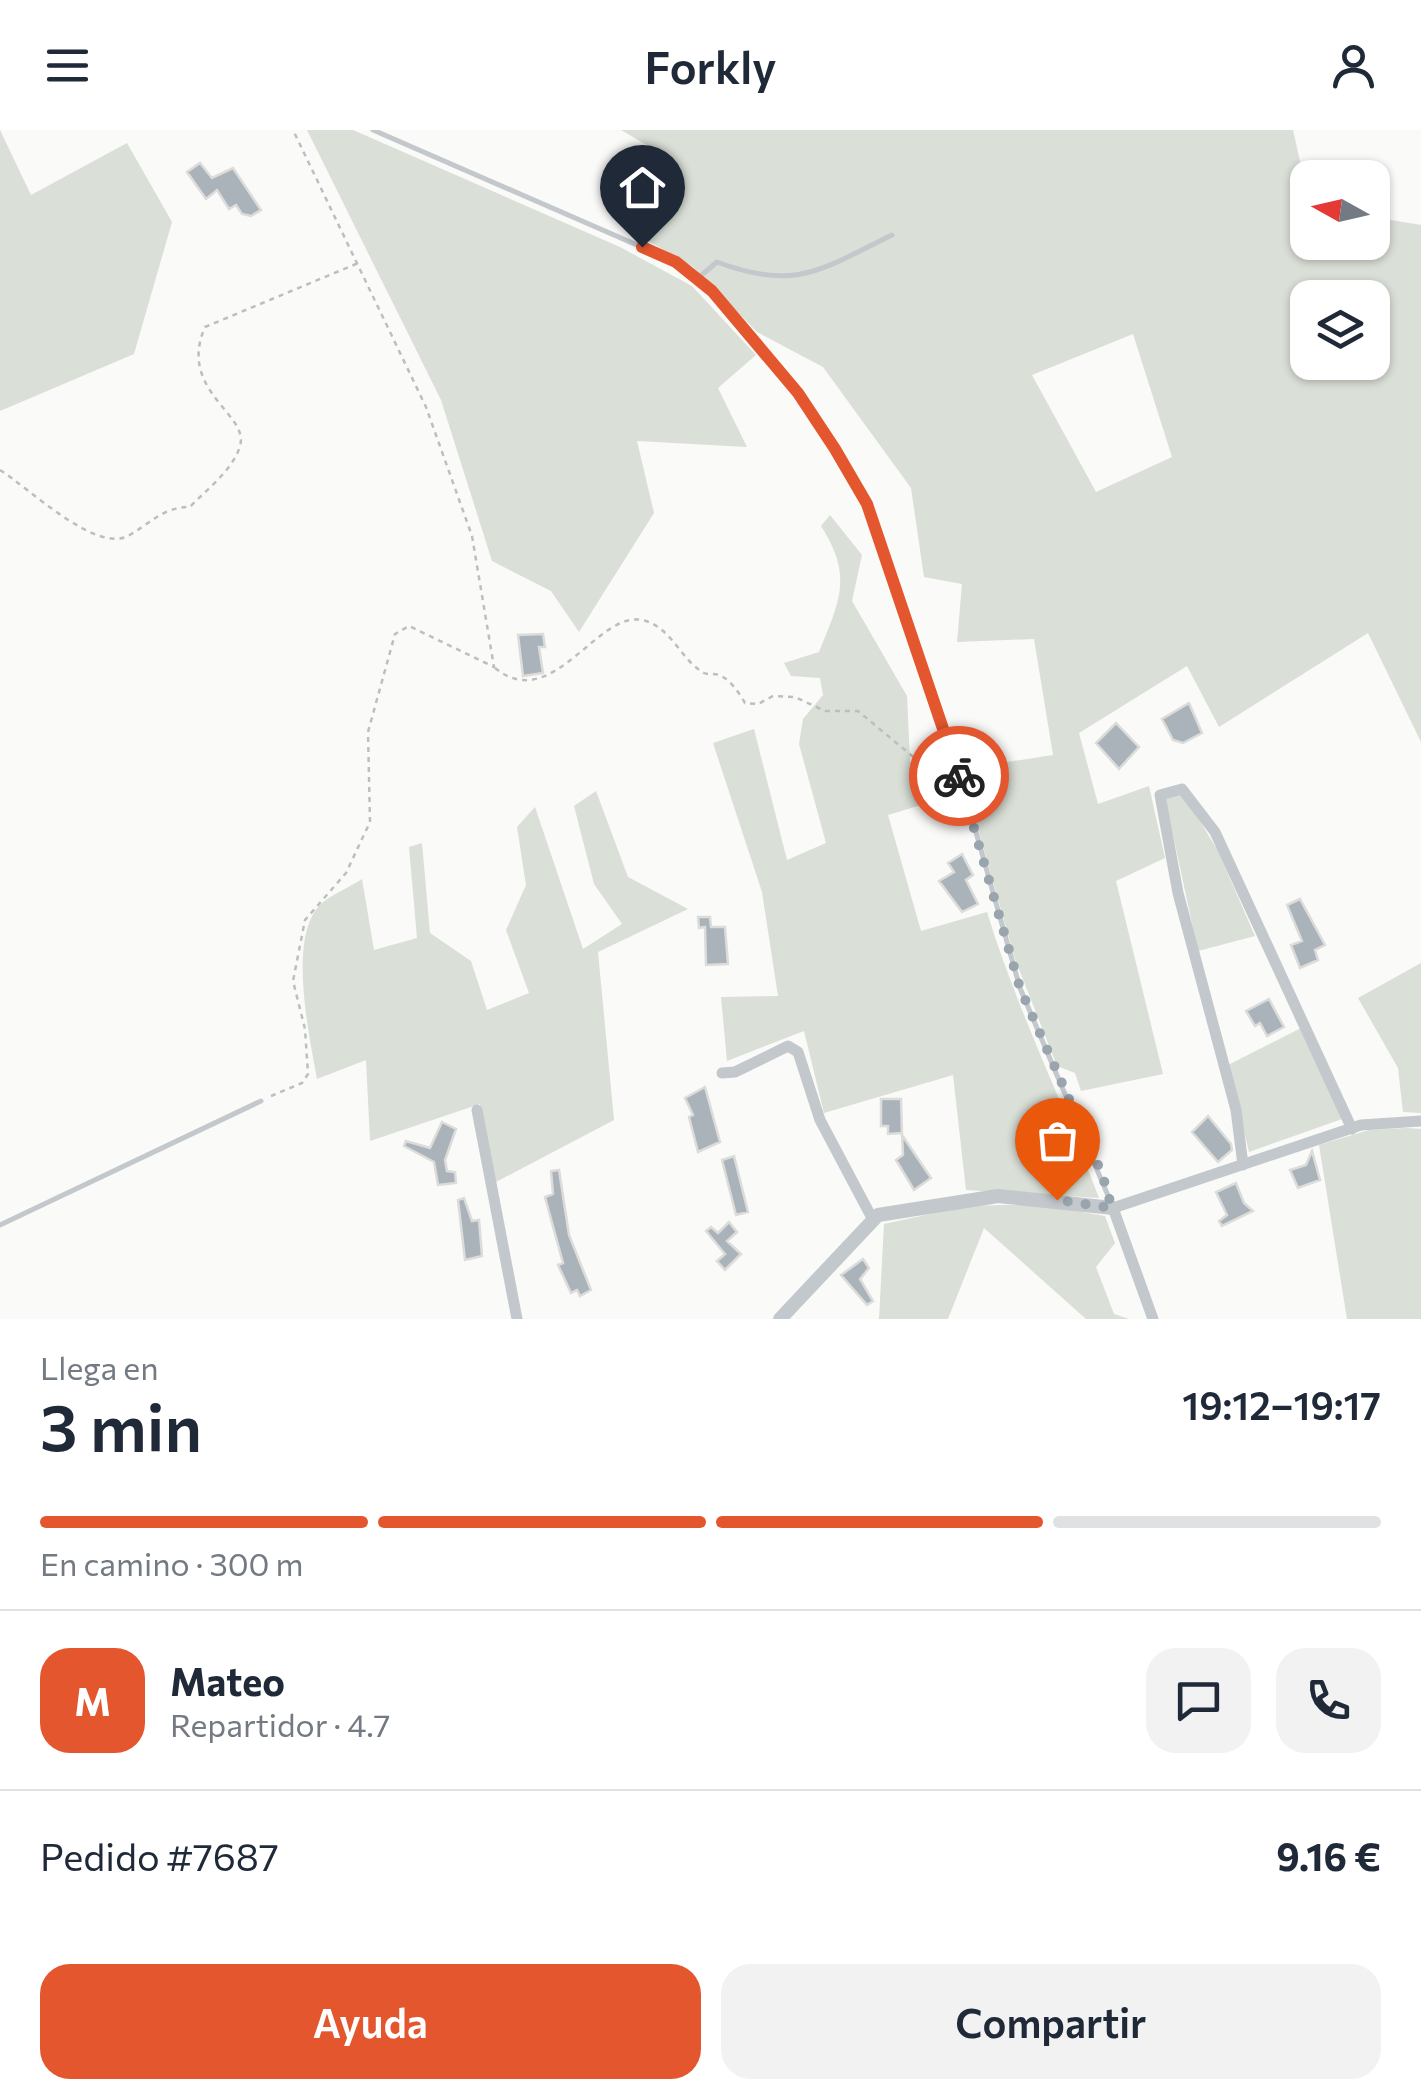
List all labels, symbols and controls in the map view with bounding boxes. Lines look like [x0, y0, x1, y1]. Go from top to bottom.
icon: menu [40, 38, 95, 93]
text: Forkly [644, 38, 777, 93]
icon: person [1326, 38, 1381, 93]
pin [600, 145, 685, 248]
icon: home [615, 160, 670, 215]
north arrow [1290, 160, 1390, 260]
map controls [1290, 160, 1390, 380]
button: layers [1290, 280, 1390, 380]
courier [909, 726, 1009, 826]
icon: bike [932, 749, 987, 804]
pin [1015, 1098, 1100, 1201]
icon: bag [1030, 1113, 1085, 1168]
text: Llega en [40, 1347, 159, 1387]
text: 19:12–19:17 [1182, 1381, 1381, 1428]
text: 3 min [40, 1385, 202, 1464]
text: En camino · 300 m [40, 1543, 304, 1583]
button: chat [1146, 1648, 1251, 1753]
button: phone [1276, 1648, 1381, 1753]
text: Mateo [170, 1657, 285, 1704]
text: M [74, 1677, 111, 1724]
text: Repartidor · 4.7 [170, 1704, 390, 1744]
text: Pedido #7687 [40, 1832, 279, 1879]
text: 9.16 € [1276, 1832, 1381, 1879]
button: Ayuda [40, 1964, 701, 2079]
button: Compartir [721, 1964, 1381, 2079]

